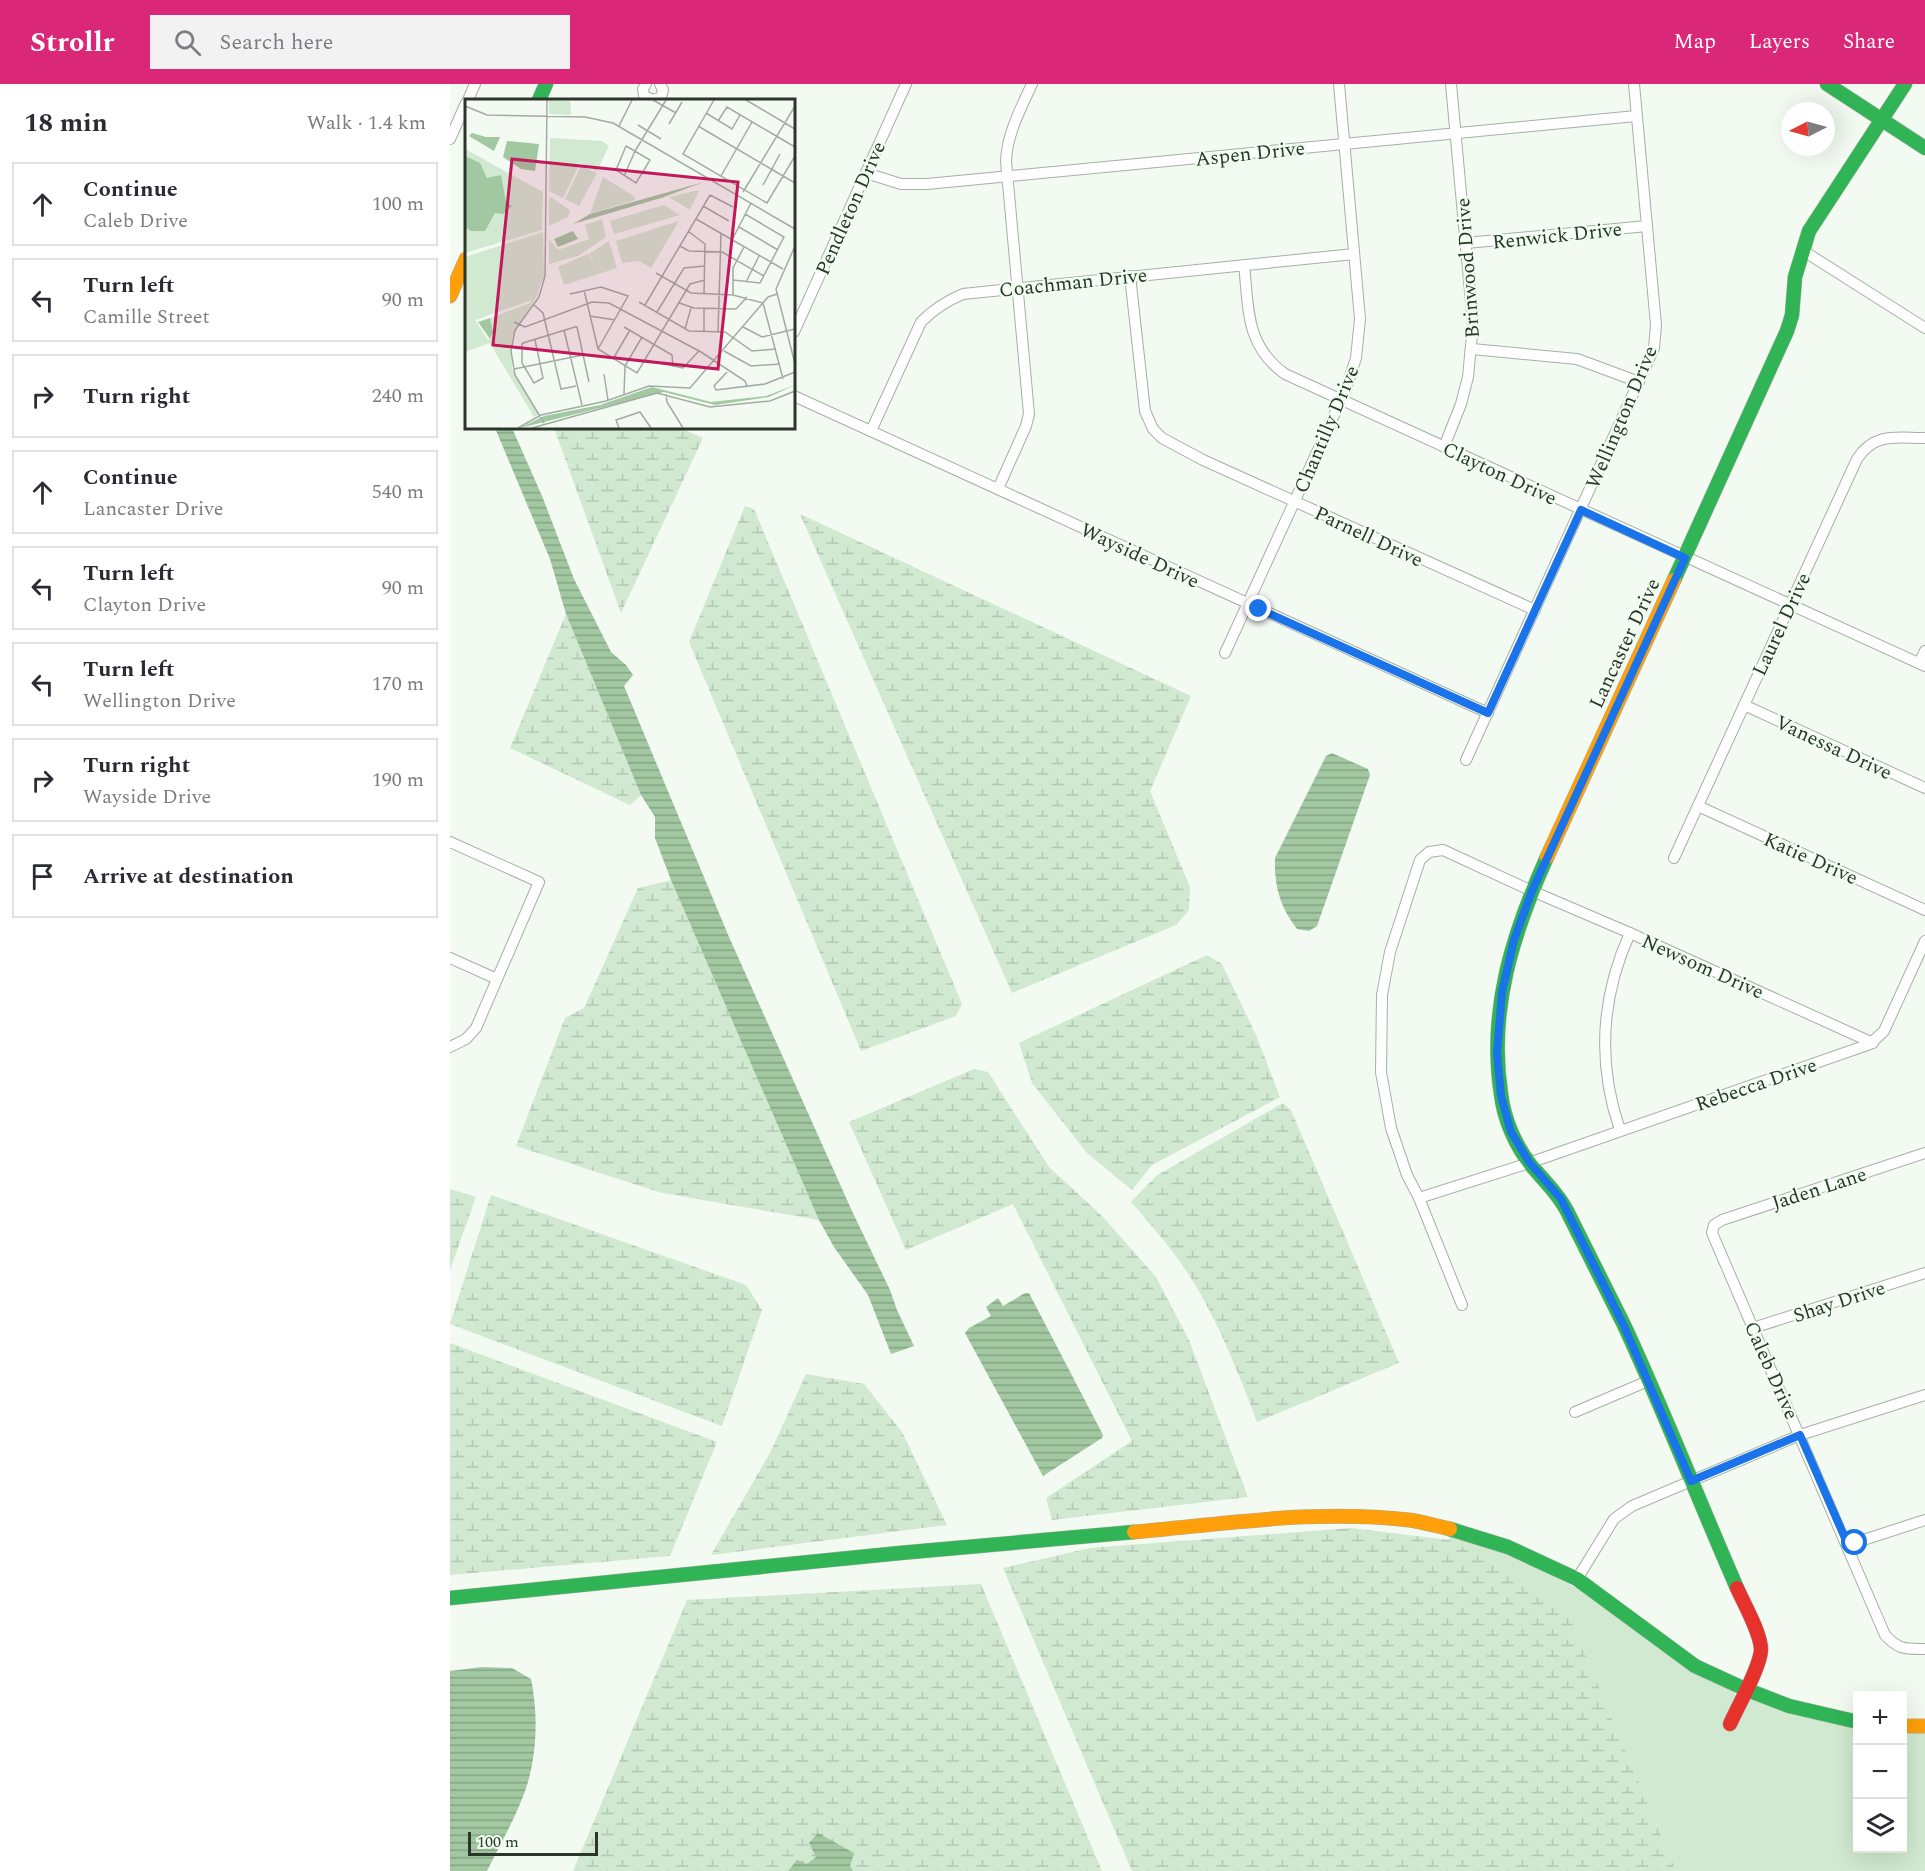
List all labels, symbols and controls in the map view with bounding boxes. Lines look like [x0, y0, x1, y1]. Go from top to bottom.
search box [150, 15, 570, 69]
text: Strollr [30, 21, 114, 64]
icon: search [171, 26, 204, 59]
text: Search here [219, 26, 333, 59]
text: Map [1674, 26, 1716, 58]
text: Layers [1749, 26, 1810, 58]
text: Share [1843, 26, 1895, 58]
inset map [465, 99, 795, 429]
north arrow [1781, 102, 1835, 156]
text: 18 min [24, 103, 108, 143]
text: Walk · 1.4 km [307, 108, 426, 138]
street label: Aspen Drive [1194, 133, 1306, 175]
street label: Pendleton Drive [808, 137, 894, 280]
text: Continue [83, 173, 178, 206]
icon: ahead [26, 188, 59, 221]
text: 100 m [372, 189, 424, 219]
street label: Brinwood Drive [1448, 197, 1488, 339]
text: Caleb Drive [83, 206, 188, 236]
street label: Renwick Drive [1491, 214, 1624, 258]
street label: Coachman Drive [997, 260, 1149, 306]
text: Turn left [83, 269, 175, 302]
icon: left [26, 284, 59, 317]
text: 90 m [382, 285, 424, 315]
text: Camille Street [83, 302, 210, 332]
street label: Wellington Drive [1578, 341, 1666, 494]
street label: Chantilly Drive [1287, 361, 1367, 498]
icon: right [26, 380, 59, 413]
text: Turn right [83, 380, 190, 413]
text: 240 m [372, 381, 424, 411]
street label: Clayton Drive [1437, 434, 1562, 514]
text: Continue [83, 461, 178, 494]
icon: ahead [26, 476, 59, 509]
text: 540 m [372, 477, 424, 507]
text: Lancaster Drive [83, 494, 224, 524]
street label: Parnell Drive [1309, 499, 1428, 575]
street label: Wayside Drive [1075, 515, 1204, 597]
text: Turn left [83, 557, 175, 590]
street label: Laurel Drive [1745, 568, 1819, 681]
icon: left [26, 572, 59, 605]
text: 90 m [382, 573, 424, 603]
street label: Lancaster Drive [1582, 573, 1668, 713]
text: Clayton Drive [83, 590, 206, 620]
route end [1245, 595, 1271, 621]
text: Turn left [83, 653, 175, 686]
icon: left [26, 668, 59, 701]
text: 170 m [372, 669, 424, 699]
text: Wellington Drive [83, 686, 236, 716]
street label: Vanessa Drive [1770, 708, 1897, 788]
text: Turn right [83, 749, 190, 782]
icon: right [26, 764, 59, 797]
text: 190 m [372, 765, 424, 795]
text: Wayside Drive [83, 782, 211, 812]
street label: Katie Drive [1758, 825, 1863, 893]
icon: arrive [26, 860, 59, 893]
text: Arrive at destination [83, 860, 294, 893]
street label: Newsom Drive [1636, 926, 1769, 1007]
street label: Rebecca Drive [1691, 1050, 1821, 1120]
street label: Jaden Lane [1768, 1160, 1871, 1218]
street label: Shay Drive [1789, 1273, 1889, 1331]
street label: Caleb Drive [1736, 1316, 1806, 1424]
route start [1841, 1529, 1867, 1555]
map controls [1853, 1691, 1907, 1853]
button: + [1853, 1691, 1907, 1745]
button: − [1853, 1745, 1907, 1799]
button: layers [1853, 1799, 1907, 1853]
scale bar [468, 1829, 598, 1856]
text: 100 m [477, 1830, 519, 1854]

